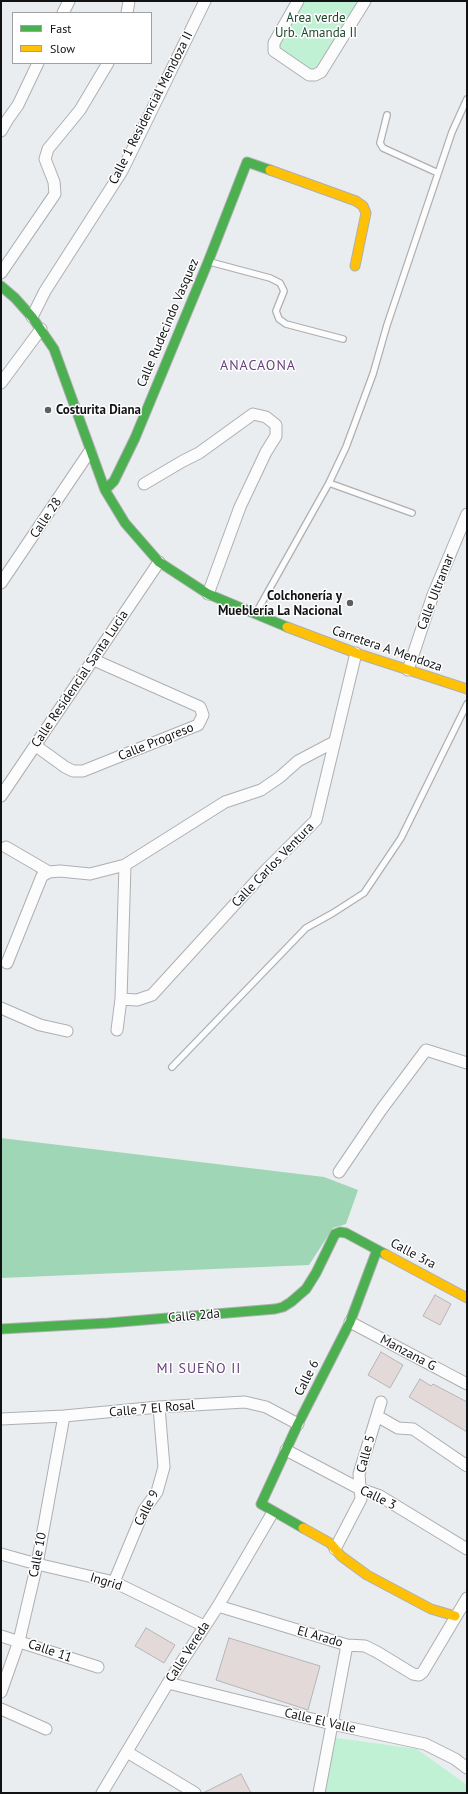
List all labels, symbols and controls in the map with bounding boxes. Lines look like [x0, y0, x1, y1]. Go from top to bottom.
park label: Area verde Urb. Amanda II [275, 10, 357, 41]
legend [12, 12, 152, 64]
text: Fast [50, 21, 71, 36]
street label: Calle 1 Residencial Mendoza II [106, 29, 196, 187]
text: Slow [50, 41, 75, 56]
street label: Calle Rudecindo Vasquez [134, 256, 202, 390]
district label: ANACAONA [220, 358, 296, 374]
place label: Costurita Diana [56, 402, 141, 418]
marker: Costurita Diana [43, 405, 53, 415]
street label: Calle 28 [27, 495, 65, 541]
street label: Calle Ultramar [414, 552, 458, 632]
place label: Colchonería y Mueblería La Nacional [218, 588, 342, 619]
marker: Colchonería y Mueblería La Nacional [345, 598, 355, 608]
street label: Calle Residencial Santa Lucia [28, 608, 132, 750]
street label: Carretera A Mendoza [330, 623, 444, 675]
street label: Calle Progreso [116, 720, 196, 764]
street label: Calle Carlos Ventura [229, 819, 317, 911]
street label: Calle 3ra [388, 1236, 438, 1272]
street label: Calle 2da [167, 1306, 221, 1326]
street label: Manzana G [377, 1332, 439, 1374]
street label: Calle 6 [291, 1357, 323, 1399]
district label: MI SUEÑO II [157, 1361, 241, 1377]
street label: Calle 7 El Rosal [109, 1397, 195, 1421]
street label: Calle 5 [353, 1433, 379, 1475]
street label: Calle 3 [357, 1483, 399, 1513]
street label: Calle 9 [131, 1487, 163, 1529]
street label: Calle 10 [26, 1531, 50, 1579]
street label: Ingrid [88, 1570, 124, 1594]
street label: Calle Vereda [163, 1619, 213, 1685]
street label: El Arado [295, 1623, 345, 1651]
street label: Calle 11 [26, 1636, 74, 1666]
street label: Calle El Valle [283, 1705, 357, 1737]

